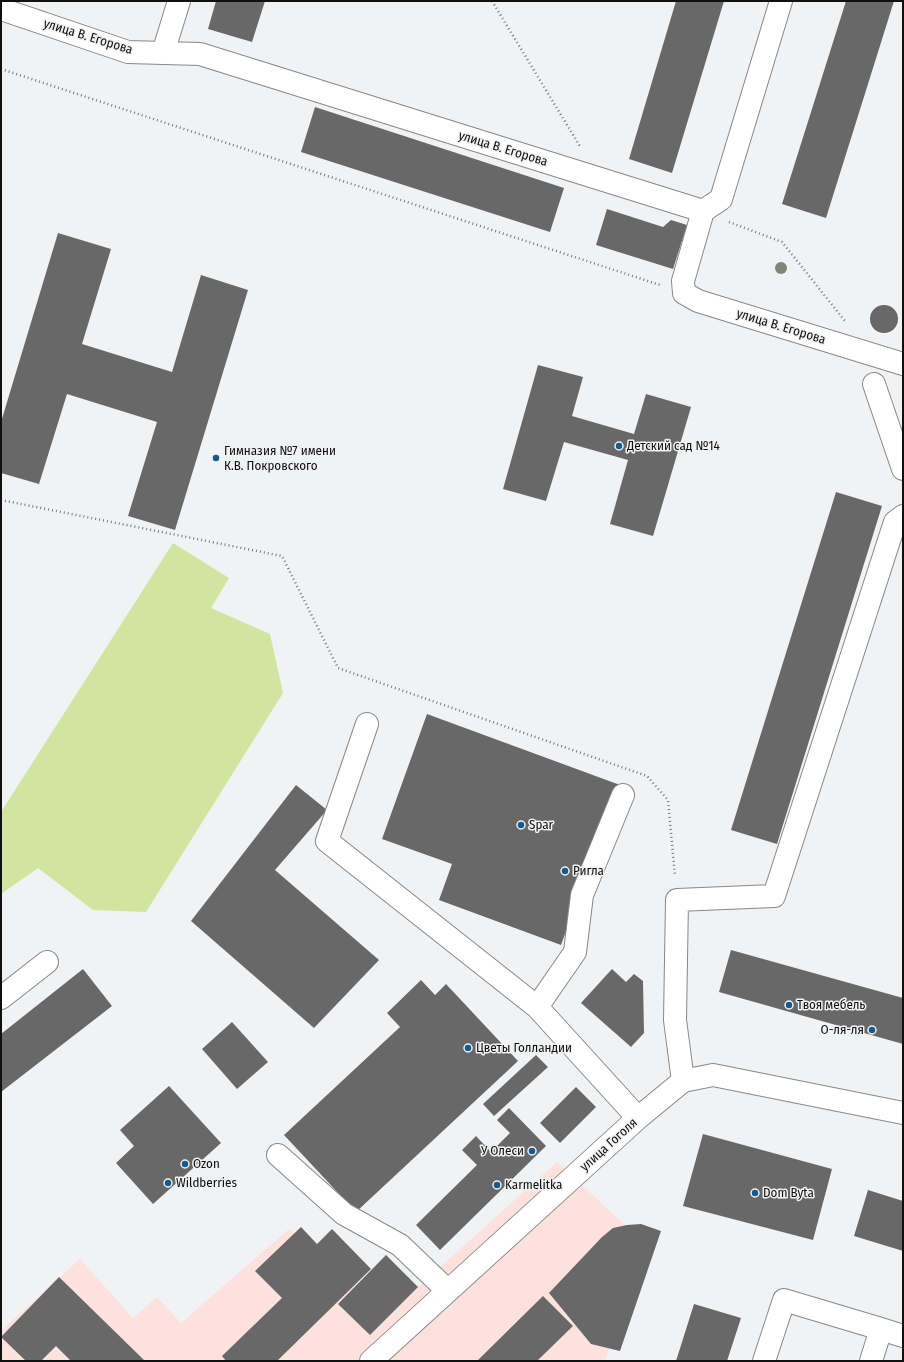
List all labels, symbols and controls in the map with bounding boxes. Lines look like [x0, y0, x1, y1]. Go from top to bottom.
street label: улица В. Егорова [41, 16, 135, 58]
street label: улица В. Егорова [456, 128, 550, 170]
street label: улица В. Егорова [734, 306, 828, 348]
place label: Детский сад №14 [627, 438, 720, 454]
marker: Детский сад №14 [614, 441, 624, 451]
place label: Гимназия №7 имени К.В. Покровского [224, 443, 336, 474]
marker: Гимназия №7 имени К.В. Покровского [211, 453, 221, 463]
place label: Spar [529, 817, 553, 833]
marker: Spar [516, 820, 526, 830]
place label: Ригла [573, 863, 604, 879]
marker: Ригла [560, 866, 570, 876]
place label: Твоя мебель [797, 997, 865, 1013]
marker: Твоя мебель [784, 1000, 794, 1010]
place label: О-ля-ля [821, 1022, 864, 1038]
marker: О-ля-ля [867, 1025, 877, 1035]
place label: Цветы Голландии [476, 1040, 572, 1056]
marker: Цветы Голландии [463, 1043, 473, 1053]
street label: улица Гоголя [577, 1115, 641, 1175]
place label: У Олеси [481, 1143, 524, 1159]
marker: У Олеси [527, 1146, 537, 1156]
place label: Ozon [193, 1156, 220, 1172]
marker: Ozon [180, 1159, 190, 1169]
place label: Wildberries [176, 1175, 237, 1191]
place label: Karmelitka [505, 1177, 562, 1193]
marker: Wildberries [163, 1178, 173, 1188]
marker: Karmelitka [492, 1180, 502, 1190]
place label: Dom Byta [763, 1185, 814, 1201]
marker: Dom Byta [750, 1188, 760, 1198]

